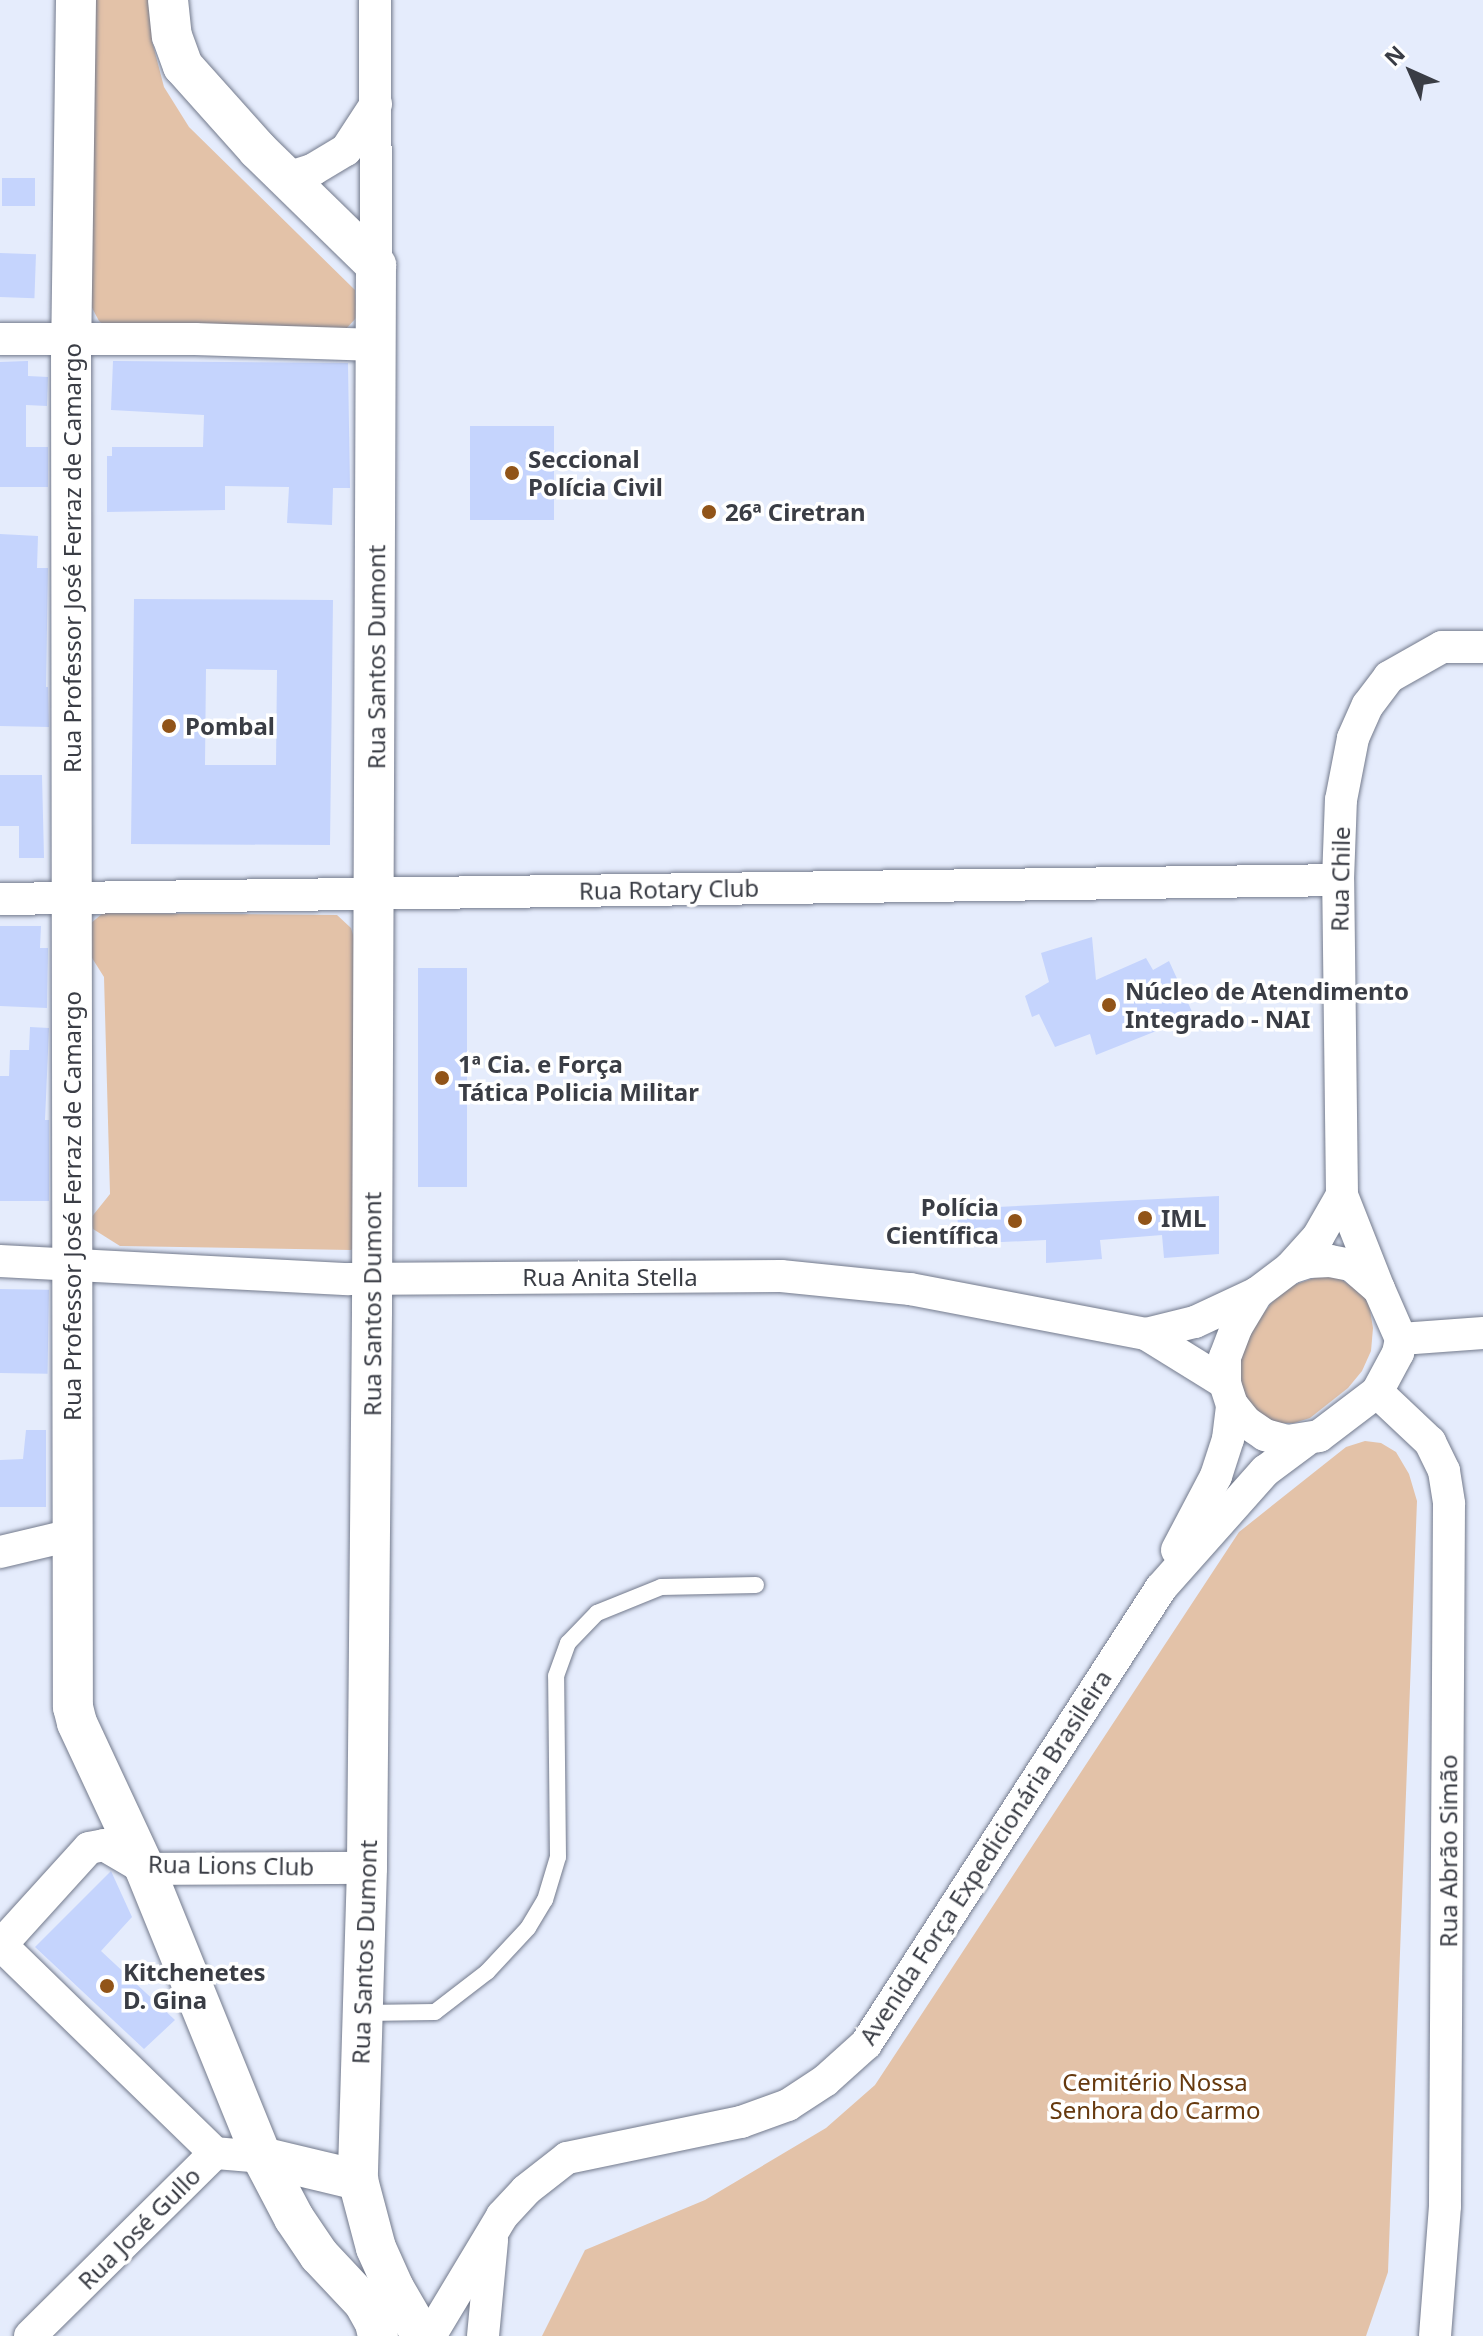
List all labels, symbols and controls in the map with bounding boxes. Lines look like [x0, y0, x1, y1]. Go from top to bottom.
north arrow [1371, 32, 1451, 112]
text: N [1377, 38, 1411, 72]
street label: Rua Professor José Ferraz de Camargo [58, 343, 86, 773]
place label: Seccional Polícia Civil [528, 445, 663, 501]
marker: Seccional Polícia Civil [503, 464, 521, 482]
place label: 26ª Ciretran [725, 498, 866, 526]
marker: 26ª Ciretran [700, 503, 718, 521]
street label: Rua Santos Dumont [362, 545, 390, 769]
place label: Pombal [185, 712, 275, 740]
marker: Pombal [160, 717, 178, 735]
street label: Rua Chile [1325, 826, 1355, 932]
street label: Rua Rotary Club [579, 873, 759, 905]
place label: Núcleo de Atendimento Integrado - NAI [1125, 977, 1409, 1033]
street label: Rua Professor José Ferraz de Camargo [58, 991, 86, 1421]
marker: Núcleo de Atendimento Integrado - NAI [1100, 996, 1118, 1014]
place label: 1ª Cia. e Força Tática Policia Militar [458, 1050, 699, 1106]
marker: 1ª Cia. e Força Tática Policia Militar [433, 1069, 451, 1087]
street label: Rua Santos Dumont [358, 1192, 386, 1416]
place label: Polícia Científica [886, 1193, 999, 1249]
place label: IML [1161, 1204, 1206, 1232]
marker: IML [1136, 1209, 1154, 1227]
marker: Polícia Científica [1006, 1212, 1024, 1230]
street label: Rua Anita Stella [522, 1263, 698, 1291]
street label: Avenida Força Expedicionária Brasileira [853, 1664, 1117, 2050]
street label: Rua Abrão Simão [1434, 1754, 1462, 1948]
street label: Rua Santos Dumont [346, 1839, 382, 2065]
street label: Rua Lions Club [148, 1849, 314, 1881]
place label: Kitchenetes D. Gina [123, 1958, 266, 2014]
marker: Kitchenetes D. Gina [98, 1977, 116, 1995]
park label: Cemitério Nossa Senhora do Carmo [1049, 2068, 1261, 2124]
street label: Rua José Gullo [72, 2161, 206, 2295]

